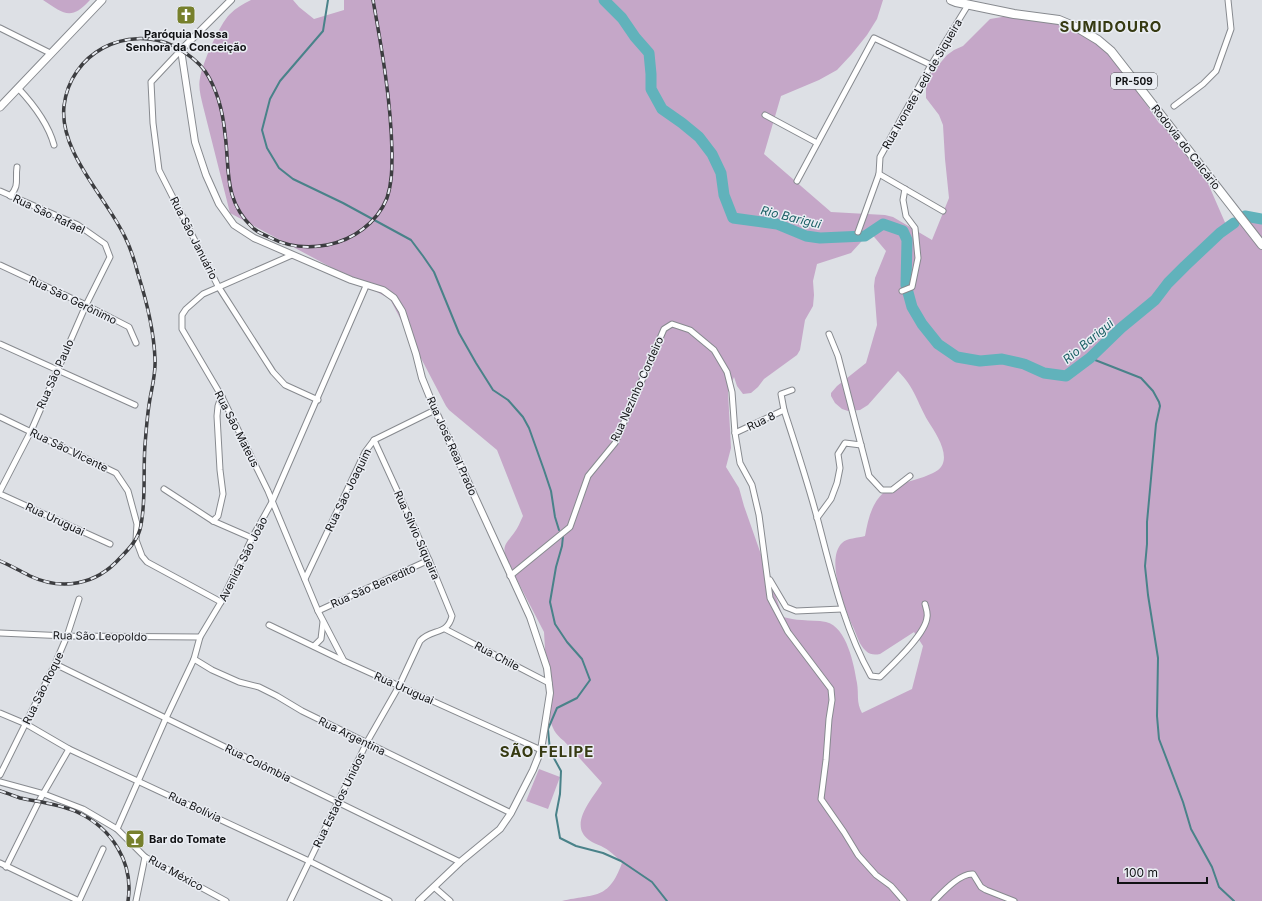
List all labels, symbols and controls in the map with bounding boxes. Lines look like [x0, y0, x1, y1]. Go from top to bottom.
church icon: Paróquia Nossa Senhora da Conceição [175, 4, 197, 26]
street label: Rua Ivonete Ledi de Siqueira [879, 16, 965, 152]
district label: SUMIDOURO [1060, 17, 1162, 36]
place label: Paróquia Nossa Senhora da Conceição [126, 27, 247, 54]
road number: PR-509 [1111, 73, 1157, 89]
street label: Rodovia do Calcário [1148, 102, 1224, 193]
street label: Rua São Rafael [11, 191, 87, 237]
street label: Rua São Januário [167, 194, 221, 282]
water label: Rio Barigui [759, 202, 824, 232]
street label: Rua São Gerônimo [27, 273, 120, 328]
water label: Rio Barigui [1060, 315, 1117, 366]
street label: Rua Nezinho Cordeiro [607, 334, 667, 444]
street label: Rua São Paulo [33, 337, 77, 411]
street label: Rua São Mateus [212, 388, 262, 470]
street label: Rua José Real Prado [424, 394, 480, 498]
street label: Rua 8 [745, 408, 778, 434]
street label: Rua São Vicente [28, 425, 110, 475]
street label: Rua São Joaquim [322, 446, 374, 534]
street label: Rua Sílvio Siqueira [391, 488, 443, 582]
street label: Rua Uruguai [23, 499, 87, 539]
street label: Avenida São João [216, 514, 271, 604]
street label: Rua São Benedito [328, 561, 418, 611]
street label: Rua São Leopoldo [53, 628, 148, 644]
street label: Rua Chile [472, 638, 522, 674]
street label: Rua São Roque [19, 649, 67, 727]
street label: Rua Uruguai [372, 669, 436, 707]
street label: Rua Argentina [316, 714, 388, 758]
street label: Rua Colômbia [223, 741, 293, 785]
district label: SÃO FELIPE [500, 742, 594, 761]
street label: Rua Estados Unidos [310, 750, 368, 850]
street label: Rua Bolívia [166, 789, 224, 825]
bar icon: Bar do Tomate [124, 828, 146, 850]
place label: Bar do Tomate [149, 832, 227, 846]
street label: Rua México [146, 852, 206, 894]
scale bar [1118, 859, 1207, 885]
text: 100 m [1124, 865, 1158, 880]

